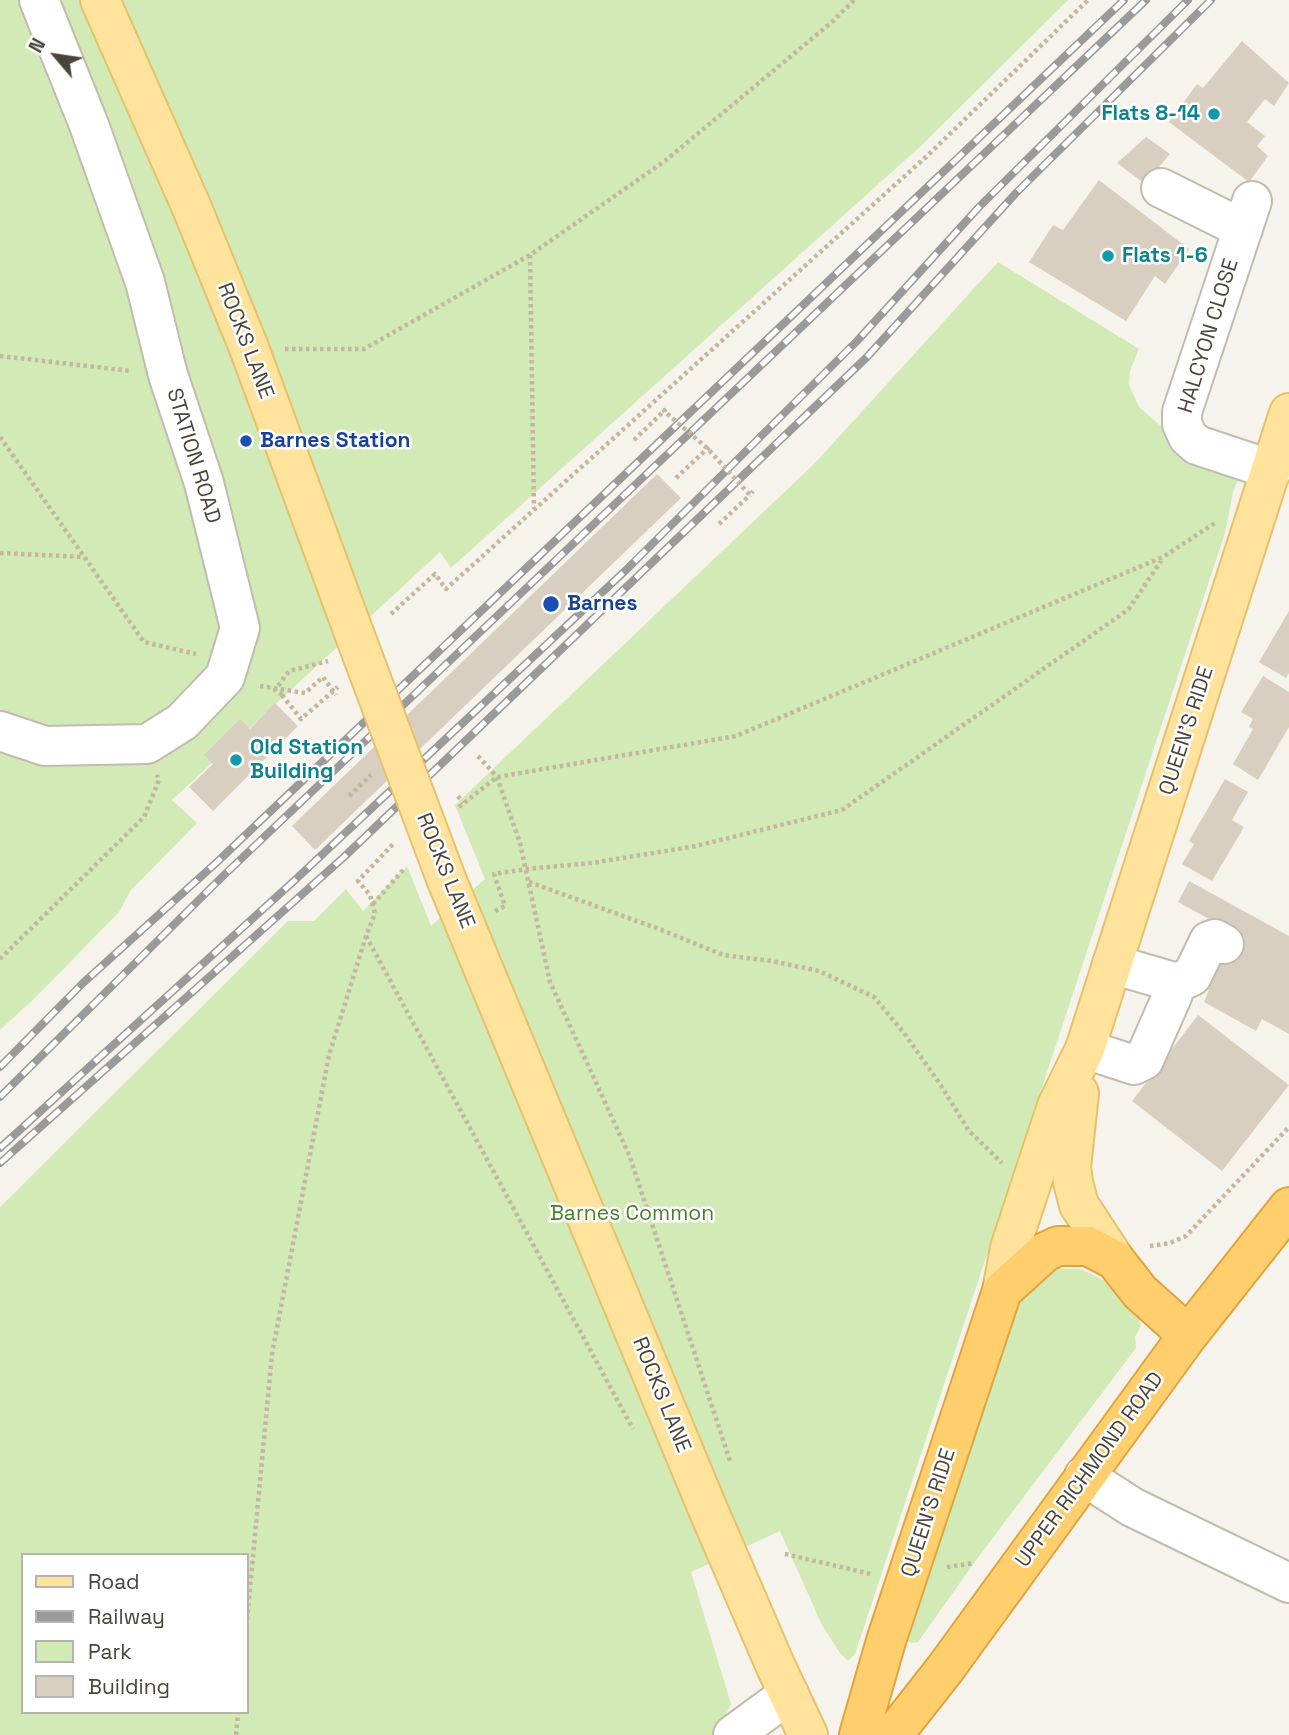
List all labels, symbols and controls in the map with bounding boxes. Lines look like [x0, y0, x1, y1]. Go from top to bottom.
north arrow [21, 21, 91, 91]
text: N [23, 34, 51, 57]
place label: Flats 8-14 [1101, 101, 1200, 127]
marker: Flats 8-14 [1206, 106, 1222, 122]
place label: Flats 1-6 [1122, 243, 1208, 269]
marker: Flats 1-6 [1100, 248, 1116, 264]
street label: HALCYON CLOSE [1174, 256, 1244, 416]
street label: ROCKS LANE [211, 279, 279, 403]
street label: STATION ROAD [161, 385, 225, 527]
place label: Barnes Station [260, 428, 410, 454]
marker: Barnes Station [238, 433, 254, 449]
place label: Barnes [567, 591, 637, 617]
marker: Barnes [541, 594, 561, 614]
street label: QUEEN'S RIDE [1154, 664, 1220, 798]
place label: Old Station Building [250, 735, 363, 785]
marker: Old Station Building [228, 752, 244, 768]
street label: ROCKS LANE [410, 810, 480, 932]
park label: Barnes Common [550, 1201, 714, 1227]
street label: ROCKS LANE [626, 1334, 696, 1456]
street label: UPPER RICHMOND ROAD [1011, 1368, 1169, 1572]
street label: QUEEN'S RIDE [896, 1446, 962, 1580]
legend [21, 1553, 248, 1714]
text: Road [88, 1568, 140, 1595]
text: Railway [88, 1603, 165, 1630]
text: Park [88, 1638, 132, 1665]
text: Building [88, 1673, 170, 1700]

